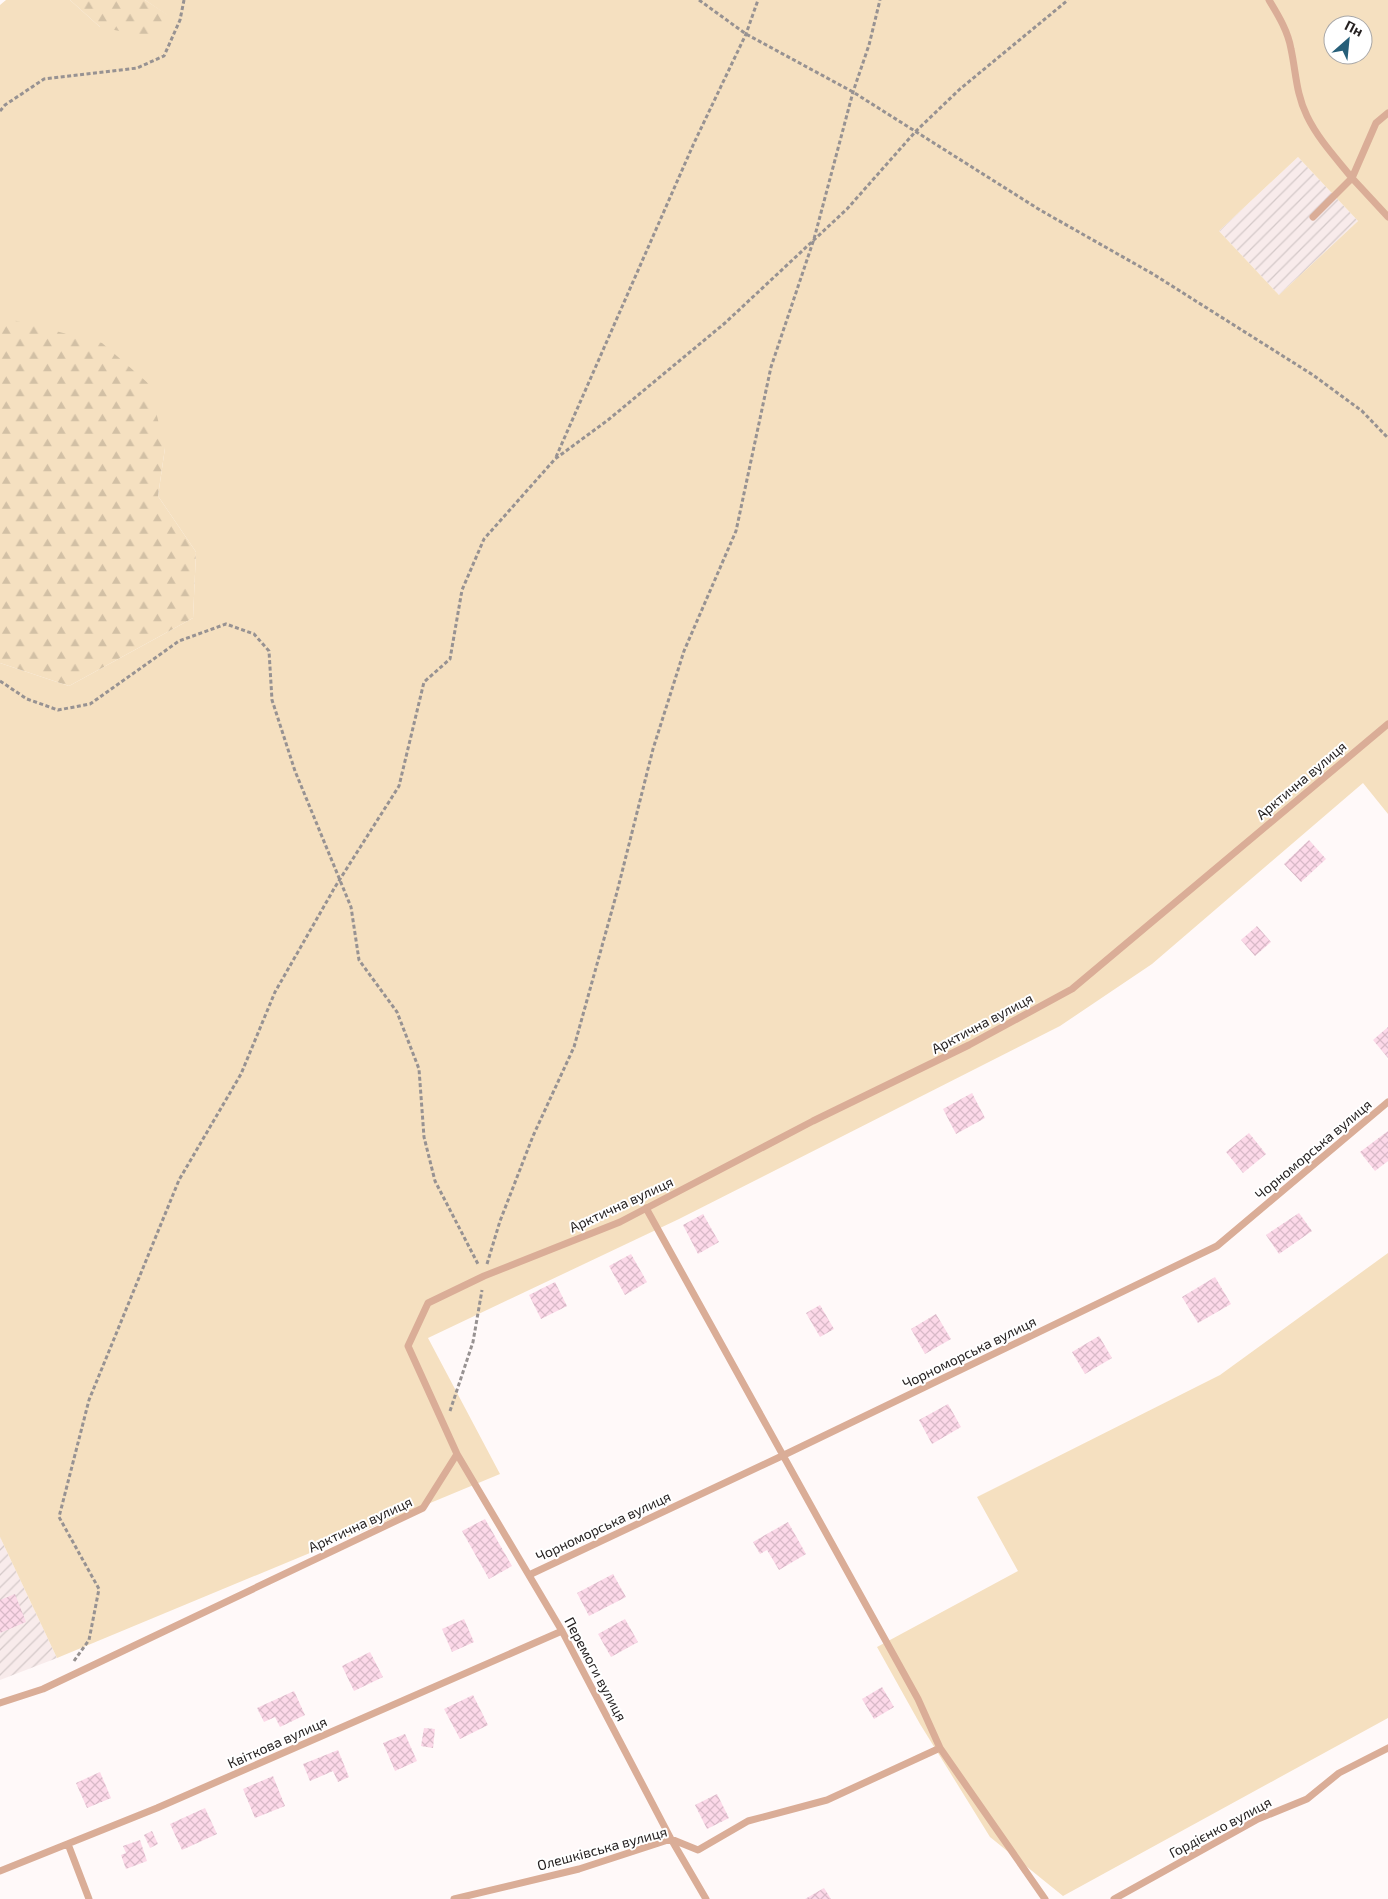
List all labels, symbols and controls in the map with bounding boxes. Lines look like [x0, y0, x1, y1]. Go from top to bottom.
north arrow [1323, 15, 1373, 65]
text: Пн [1342, 16, 1366, 40]
street label: Арктична вулиця [1252, 737, 1350, 823]
street label: Арктична вулиця [928, 989, 1036, 1057]
street label: Чорноморська вулиця [1251, 1095, 1375, 1203]
street label: Арктична вулиця [566, 1173, 676, 1235]
street label: Чорноморська вулиця [899, 1312, 1039, 1392]
street label: Чорноморська вулиця [533, 1487, 673, 1565]
street label: Арктична вулиця [305, 1493, 415, 1555]
street label: Перемоги вулиця [561, 1614, 631, 1724]
street label: Квіткова вулиця [225, 1712, 329, 1772]
street label: Гордієнко вулиця [1166, 1793, 1274, 1861]
street label: Олешківська вулиця [535, 1822, 669, 1874]

